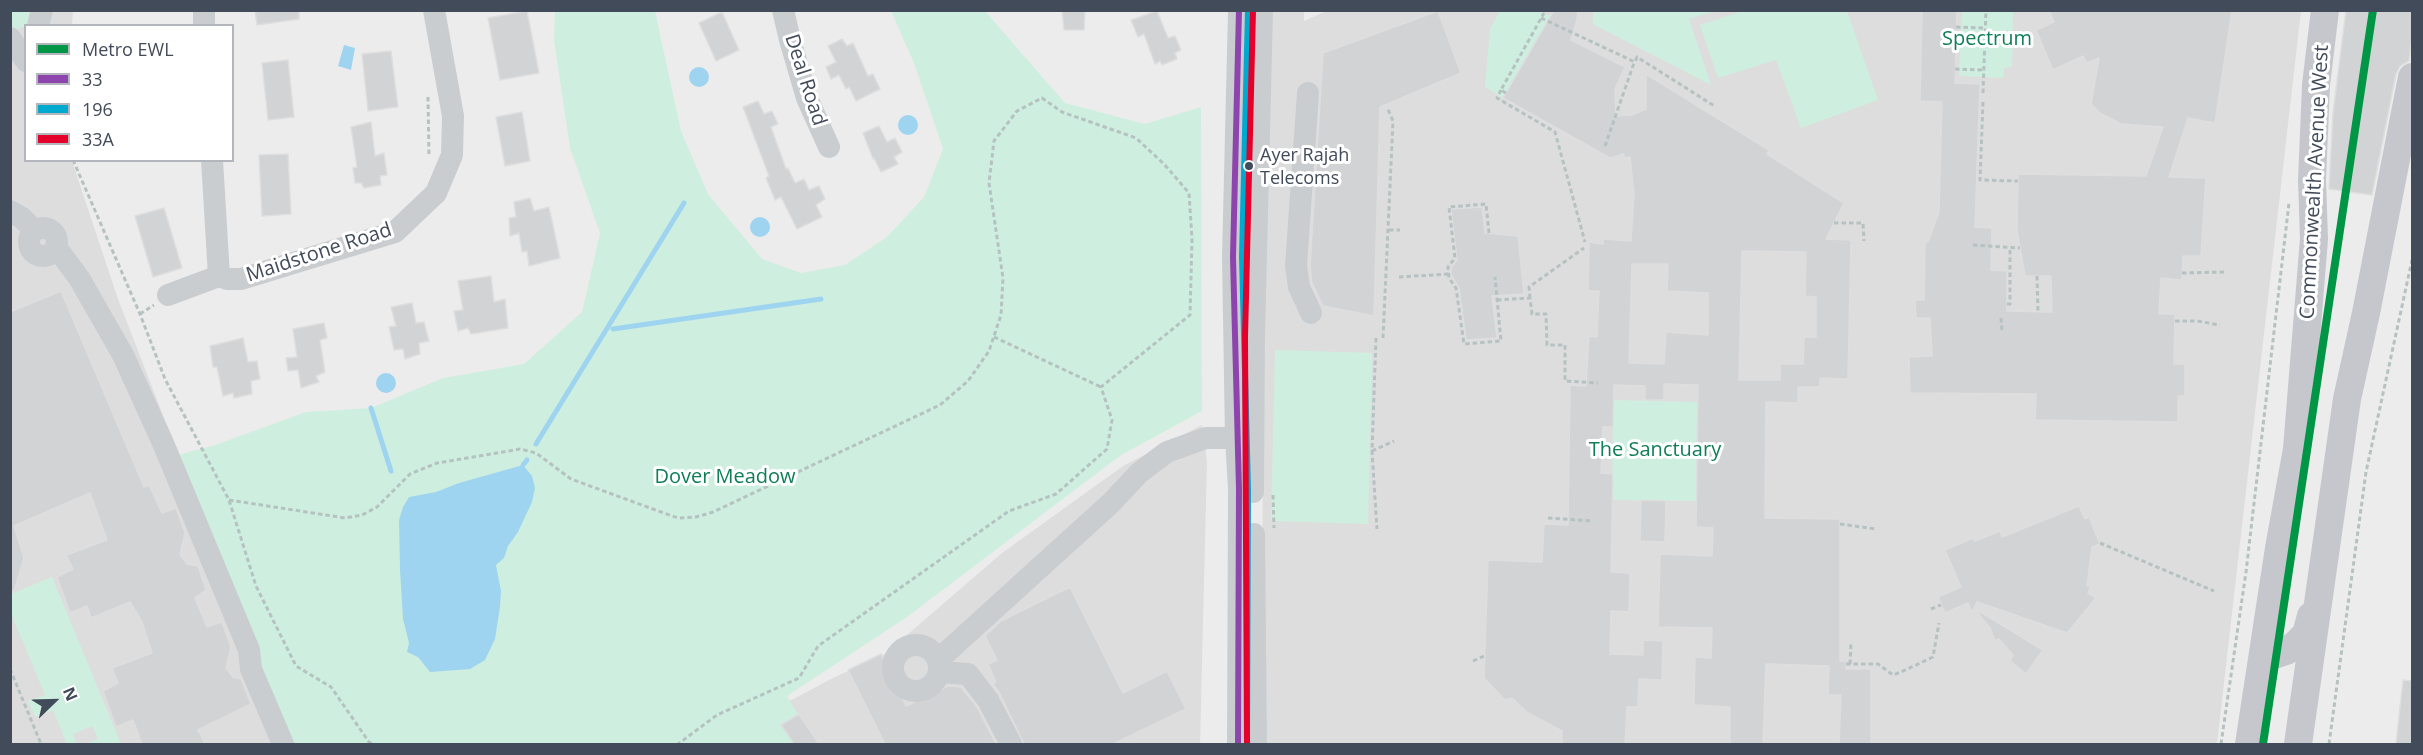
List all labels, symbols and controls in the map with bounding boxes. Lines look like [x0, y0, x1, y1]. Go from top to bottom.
legend [24, 24, 234, 162]
park label: Spectrum [1942, 27, 2032, 51]
street label: Deal Road [779, 31, 831, 129]
text: Metro EWL [82, 37, 174, 61]
street label: Commonwealth Avenue West [2296, 44, 2334, 320]
text: 33 [82, 67, 103, 91]
text: 196 [82, 97, 113, 121]
text: 33A [82, 127, 114, 151]
place label: Ayer Rajah Telecoms [1260, 145, 1349, 188]
marker: Ayer Rajah Telecoms [1243, 160, 1255, 172]
street label: Maidstone Road [243, 218, 395, 288]
park label: The Sanctuary [1589, 438, 1721, 462]
park label: Dover Meadow [654, 465, 796, 489]
north arrow [24, 671, 84, 731]
text: N [58, 684, 83, 704]

